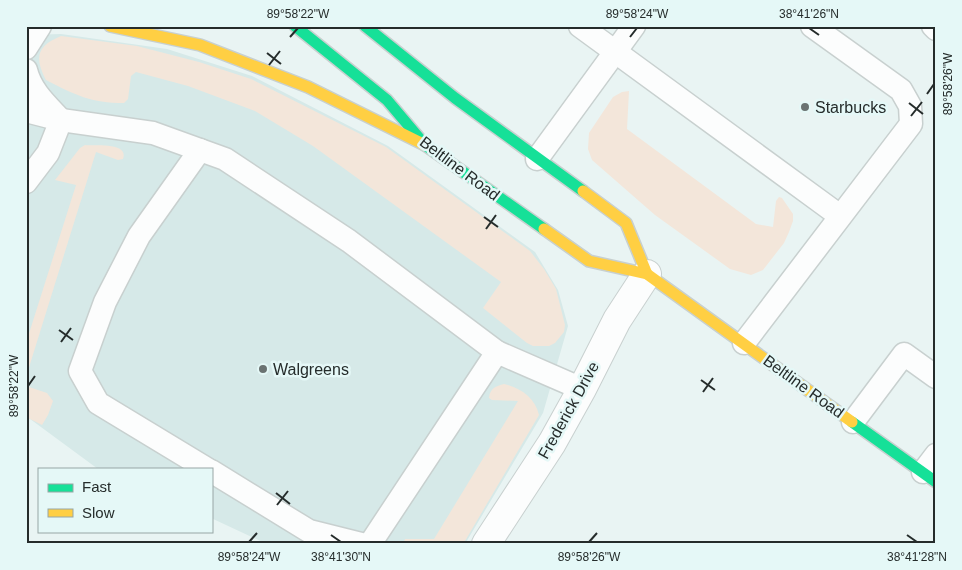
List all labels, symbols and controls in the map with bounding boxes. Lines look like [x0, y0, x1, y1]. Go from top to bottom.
text: 89°58'22"W [267, 7, 330, 21]
text: 89°58'24"W [606, 7, 669, 21]
text: 38°41'26"N [779, 7, 839, 21]
text: 89°58'26"W [941, 52, 955, 115]
place label: Starbucks [815, 99, 886, 116]
marker: Starbucks [799, 101, 811, 113]
street label: Beltline Road [417, 133, 503, 204]
street label: Beltline Road [760, 352, 847, 421]
text: 89°58'22"W [7, 354, 21, 417]
street label: Frederick Drive [535, 359, 602, 462]
place label: Walgreens [273, 361, 349, 378]
marker: Walgreens [257, 363, 269, 375]
legend [38, 468, 212, 532]
text: Fast [82, 478, 112, 495]
text: Slow [82, 504, 115, 521]
text: 89°58'24"W [218, 550, 281, 564]
text: 38°41'30"N [311, 550, 371, 564]
text: 89°58'26"W [558, 550, 621, 564]
text: 38°41'28"N [887, 550, 947, 564]

